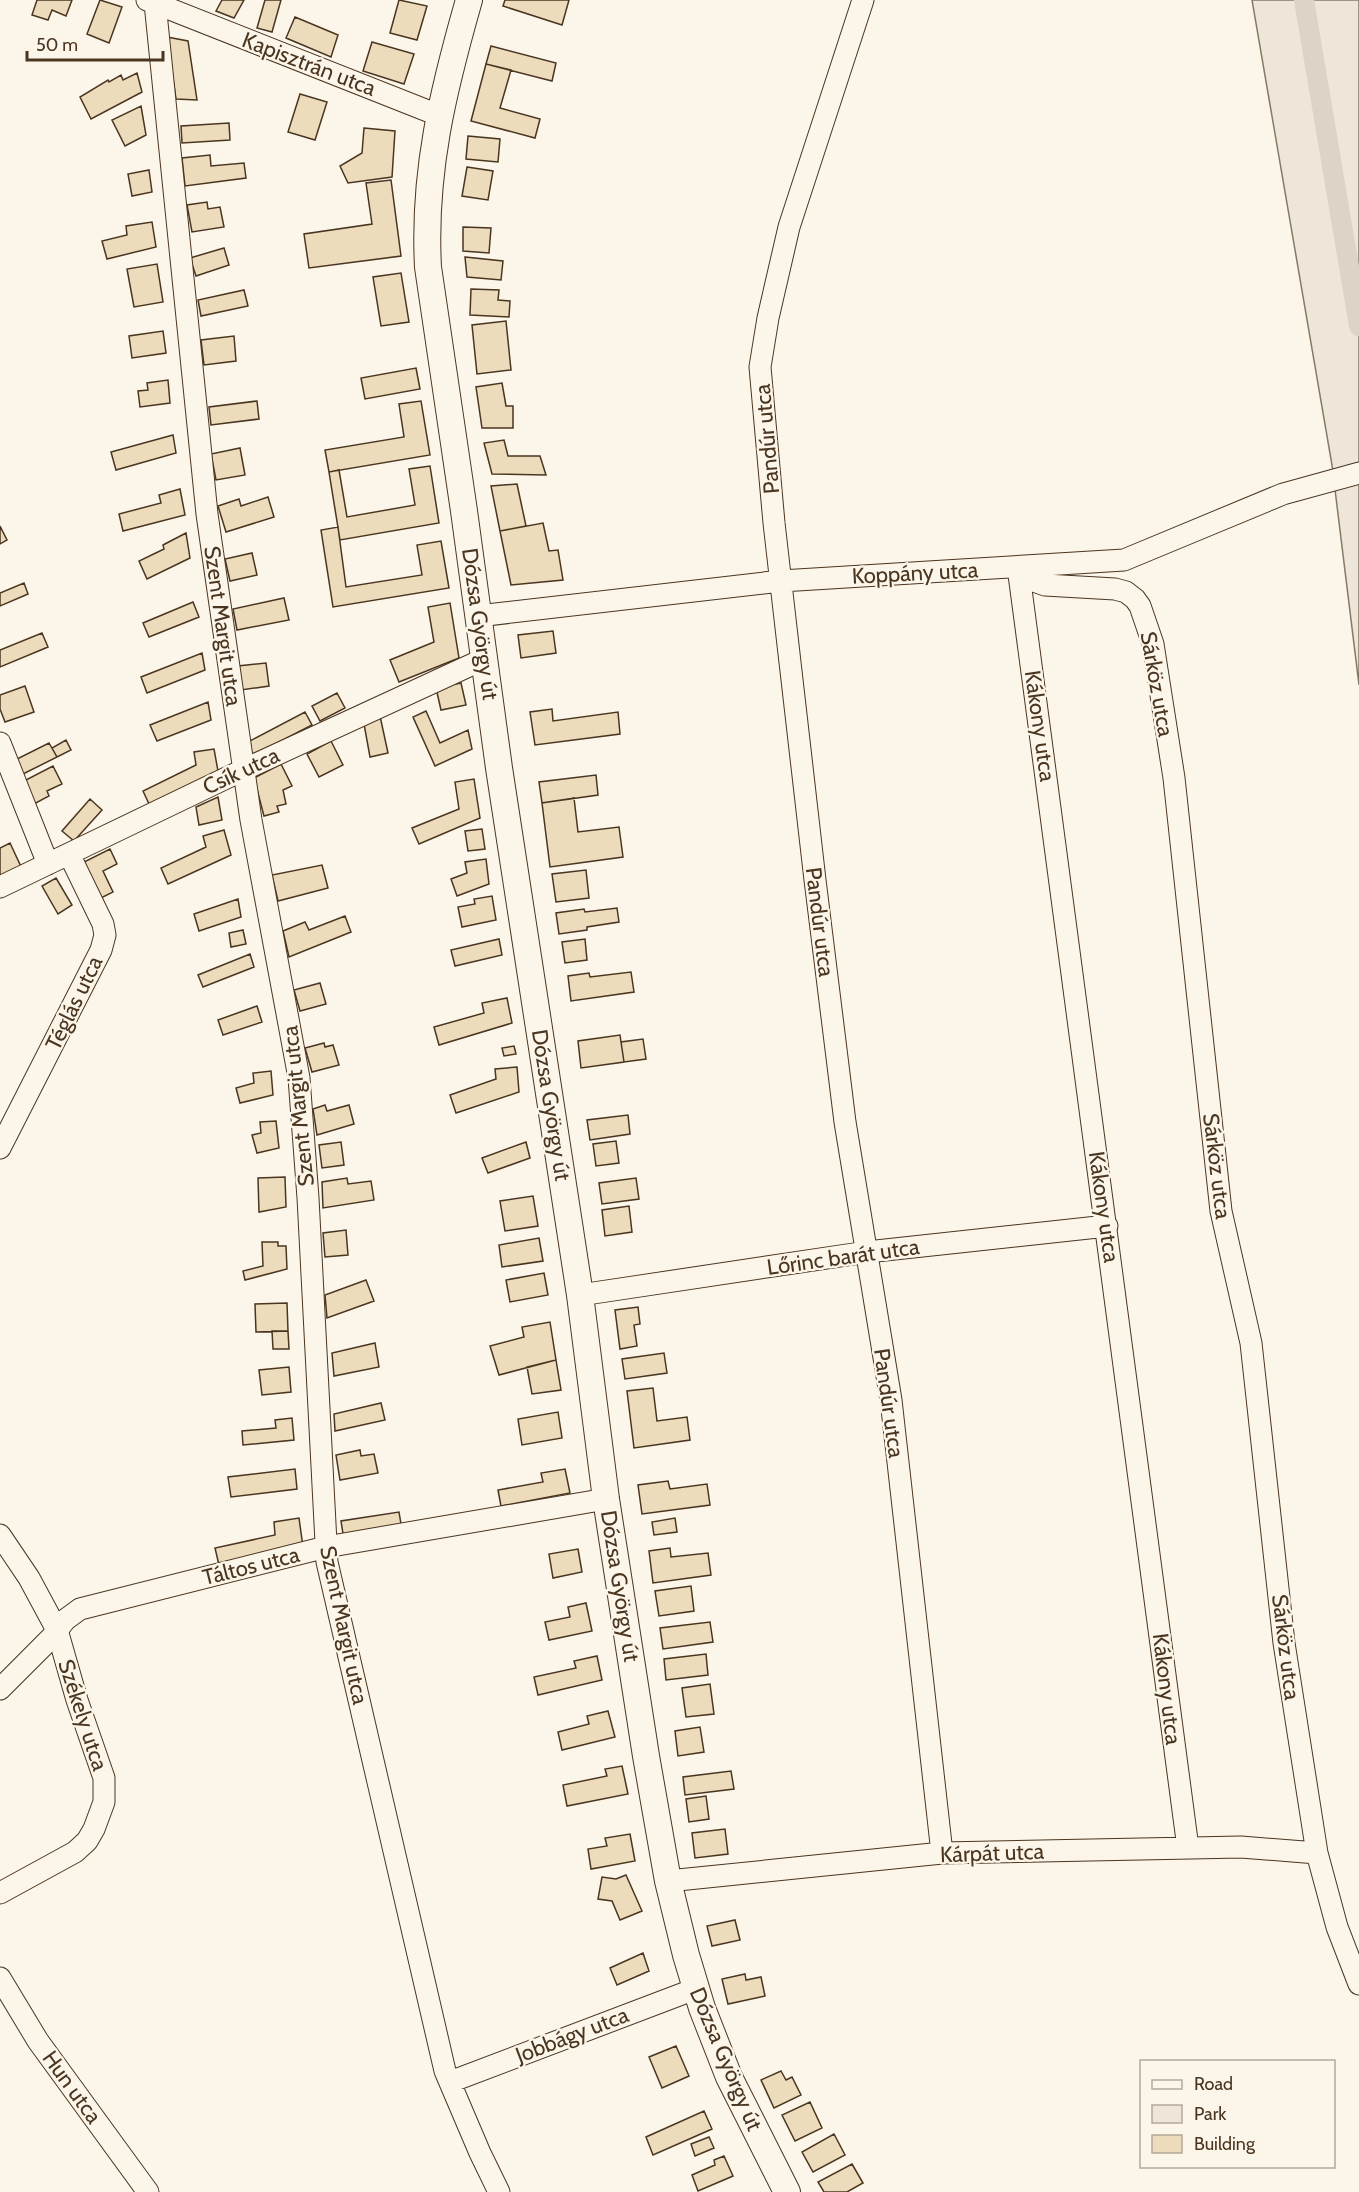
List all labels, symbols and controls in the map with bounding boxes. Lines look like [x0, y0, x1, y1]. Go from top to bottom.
scale bar [27, 24, 164, 62]
street label: Kapisztrán utca [238, 26, 380, 102]
text: 50 m [36, 34, 78, 56]
street label: Pandúr utca [749, 383, 785, 495]
street label: Szent Margit utca [198, 544, 248, 708]
street label: Dózsa György út [456, 546, 504, 702]
street label: Koppány utca [851, 556, 979, 590]
street label: Sárköz utca [1134, 629, 1180, 739]
street label: Kákony utca [1019, 669, 1061, 784]
street label: Csík utca [198, 741, 284, 800]
street label: Pandúr utca [800, 866, 840, 979]
street label: Téglás utca [40, 951, 109, 1054]
street label: Szent Margit utca [276, 1024, 320, 1188]
street label: Dózsa György út [526, 1027, 576, 1183]
street label: Sárköz utca [1197, 1112, 1237, 1221]
street label: Kákony utca [1083, 1150, 1125, 1265]
street label: Lőrinc barát utca [765, 1233, 921, 1281]
street label: Pandúr utca [868, 1347, 910, 1460]
street label: Dózsa György út [595, 1508, 645, 1664]
street label: Táltos utca [200, 1541, 303, 1591]
street label: Szent Margit utca [314, 1543, 374, 1707]
street label: Sárköz utca [1266, 1593, 1306, 1702]
street label: Kákony utca [1147, 1632, 1187, 1747]
street label: Székely utca [52, 1656, 114, 1774]
street label: Kárpát utca [939, 1838, 1045, 1868]
street label: Dózsa György út [684, 1983, 769, 2135]
street label: Jobbágy utca [511, 2001, 633, 2069]
street label: Hun utca [37, 2045, 108, 2129]
legend [1140, 2060, 1335, 2168]
text: Road [1194, 2073, 1233, 2095]
text: Park [1194, 2103, 1227, 2125]
text: Building [1194, 2133, 1256, 2155]

